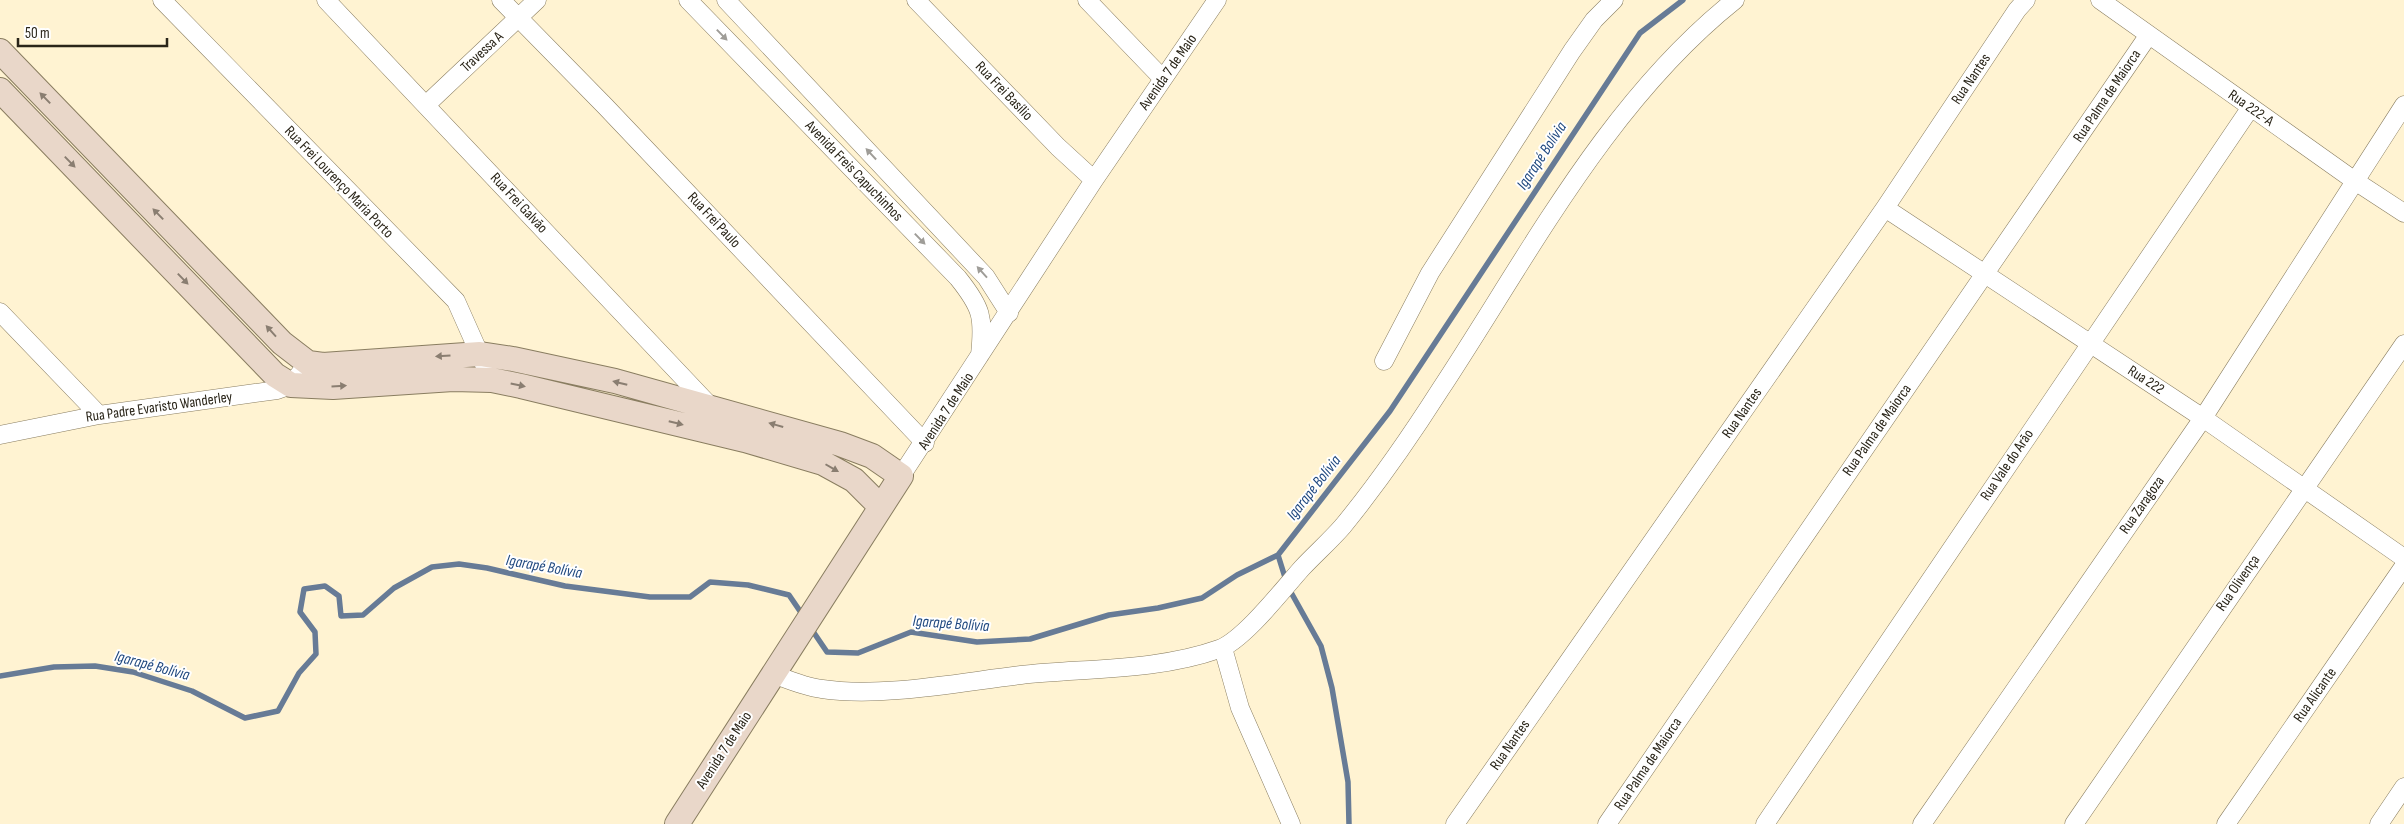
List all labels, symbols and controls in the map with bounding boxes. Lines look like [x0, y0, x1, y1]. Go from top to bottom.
scale bar [18, 15, 166, 47]
text: 50 m [25, 24, 50, 43]
street label: Travessa A [457, 27, 508, 77]
one-way arrow [716, 29, 728, 41]
street label: Avenida 7 de Maio [1134, 30, 1201, 114]
street label: Rua Palma de Maiorca [2069, 46, 2145, 146]
street label: Rua Nantes [1947, 50, 1995, 108]
street label: Rua Frei Basílio [971, 57, 1037, 125]
street label: Rua 222-A [2224, 85, 2278, 131]
one-way arrow [39, 92, 51, 104]
street label: Avenida Freis Capuchinhos [800, 116, 907, 225]
water label: Igarapé Bolívia [1513, 118, 1571, 193]
street label: Rua Frei Lourenço Maria Porto [280, 122, 398, 242]
one-way arrow [865, 148, 877, 160]
one-way arrow [64, 156, 76, 168]
street label: Rua Frei Galvão [486, 169, 552, 237]
street label: Rua Frei Paulo [683, 188, 745, 252]
one-way arrow [152, 209, 164, 221]
one-way arrow [914, 233, 926, 245]
one-way arrow [976, 266, 987, 279]
one-way arrow [177, 273, 189, 285]
one-way arrow [265, 326, 277, 338]
one-way arrow [434, 352, 450, 360]
street label: Rua 222 [2124, 361, 2168, 399]
street label: Avenida 7 de Maio [913, 369, 978, 454]
one-way arrow [612, 378, 627, 386]
street label: Rua Palma de Maiorca [1838, 380, 1916, 480]
one-way arrow [331, 382, 347, 390]
one-way arrow [511, 382, 527, 390]
street label: Rua Nantes [1718, 384, 1766, 442]
street label: Rua Padre Evaristo Wanderley [85, 387, 234, 427]
one-way arrow [669, 419, 684, 427]
one-way arrow [769, 421, 784, 429]
street label: Rua Vale do Arão [1976, 426, 2038, 504]
water label: Igarapé Bolívia [1283, 451, 1345, 524]
one-way arrow [825, 464, 840, 472]
street label: Rua Zaragoza [2115, 472, 2169, 538]
water label: Igarapé Bolívia [504, 551, 584, 583]
street label: Rua Olivença [2212, 551, 2264, 615]
water label: Igarapé Bolívia [912, 612, 991, 636]
water label: Igarapé Bolívia [112, 647, 192, 685]
street label: Rua Alicante [2289, 664, 2341, 726]
street label: Avenida 7 de Maio [691, 708, 756, 793]
street label: Rua Palma de Maiorca [1610, 714, 1686, 814]
street label: Rua Nantes [1486, 716, 1534, 774]

